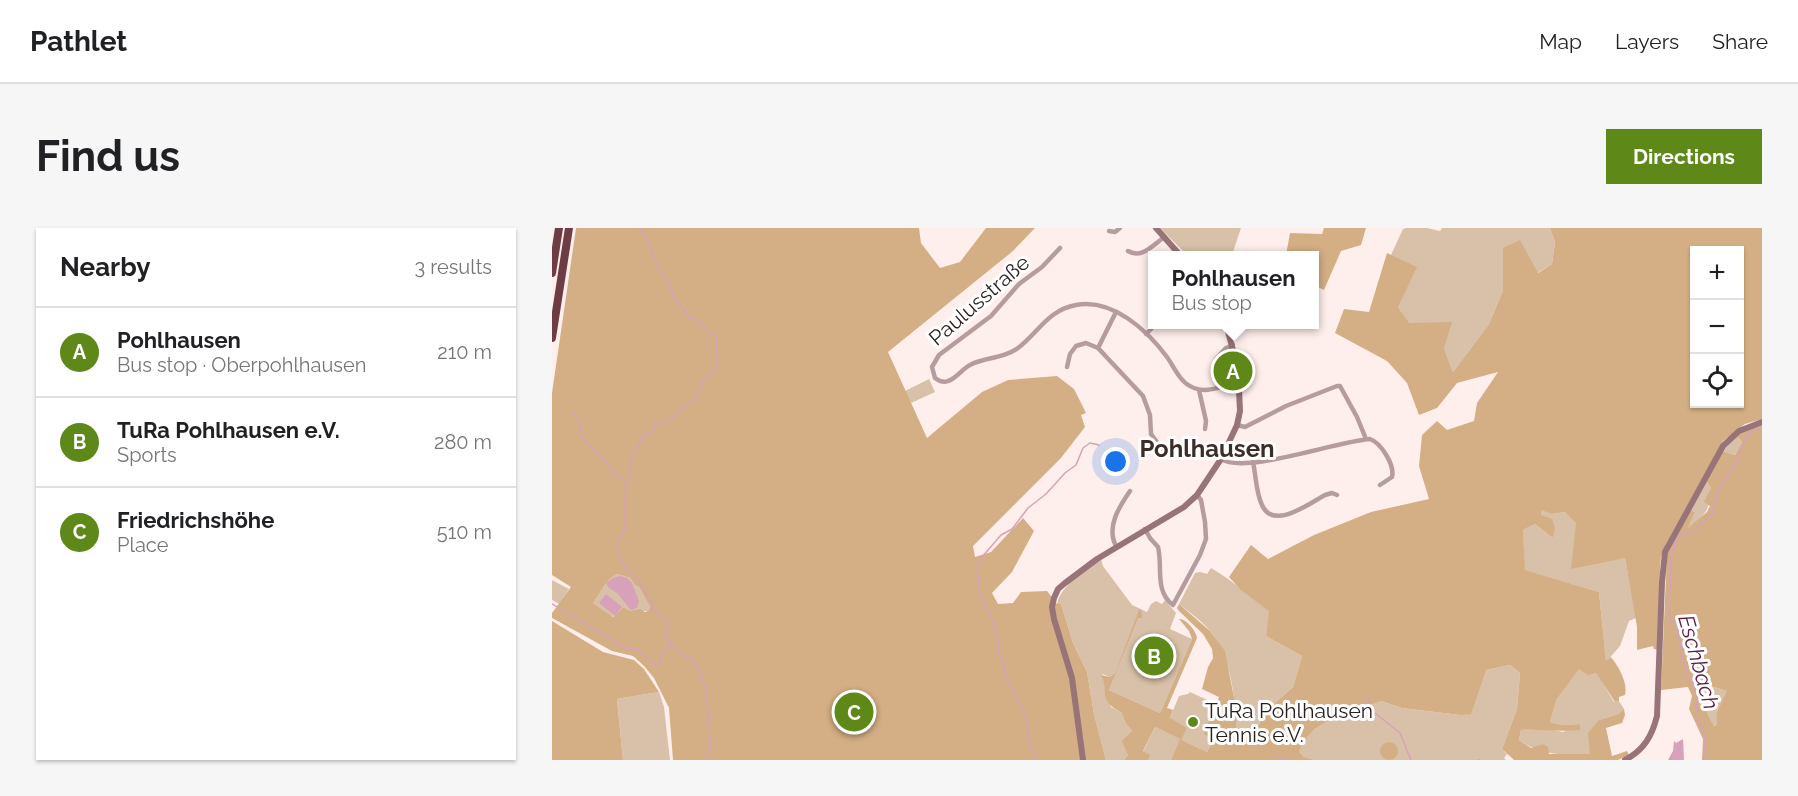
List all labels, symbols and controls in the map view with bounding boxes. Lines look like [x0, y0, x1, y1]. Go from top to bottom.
text: Pathlet [30, 25, 127, 58]
text: Map [1539, 29, 1582, 54]
text: Layers [1615, 29, 1679, 54]
text: Share [1712, 29, 1768, 54]
button: Directions [1606, 129, 1762, 184]
text: Find us [36, 132, 180, 181]
map controls [1690, 246, 1744, 408]
button: + [1690, 246, 1744, 300]
street label: Paulusstraße [924, 250, 1034, 350]
popup [1148, 251, 1319, 329]
text: Nearby [60, 252, 150, 282]
text: 3 results [414, 255, 492, 279]
text: Pohlhausen [1172, 265, 1295, 291]
text: Bus stop [1172, 291, 1252, 315]
button: − [1690, 300, 1744, 354]
text: Pohlhausen [117, 327, 241, 353]
text: A [73, 340, 86, 364]
text: 210 m [437, 340, 492, 364]
pin: A [1214, 348, 1252, 394]
text: Bus stop · Oberpohlhausen [117, 353, 366, 377]
button: locate [1690, 354, 1744, 408]
text: TuRa Pohlhausen e.V. [117, 417, 340, 443]
text: B [73, 430, 86, 454]
text: 280 m [434, 430, 492, 454]
district label: Pohlhausen [1139, 434, 1275, 463]
text: Sports [117, 443, 177, 467]
your location [1101, 447, 1130, 476]
text: Friedrichshöhe [117, 507, 274, 533]
text: C [73, 520, 86, 544]
text: 510 m [437, 520, 492, 544]
text: Place [117, 533, 168, 557]
water label: Eschbach [1673, 612, 1725, 712]
pin: B [1134, 634, 1174, 678]
pin: C [834, 690, 874, 734]
place label: TuRa Pohlhausen Tennis e.V. [1205, 698, 1373, 747]
marker: TuRa Pohlhausen Tennis e.V. [1186, 715, 1200, 729]

